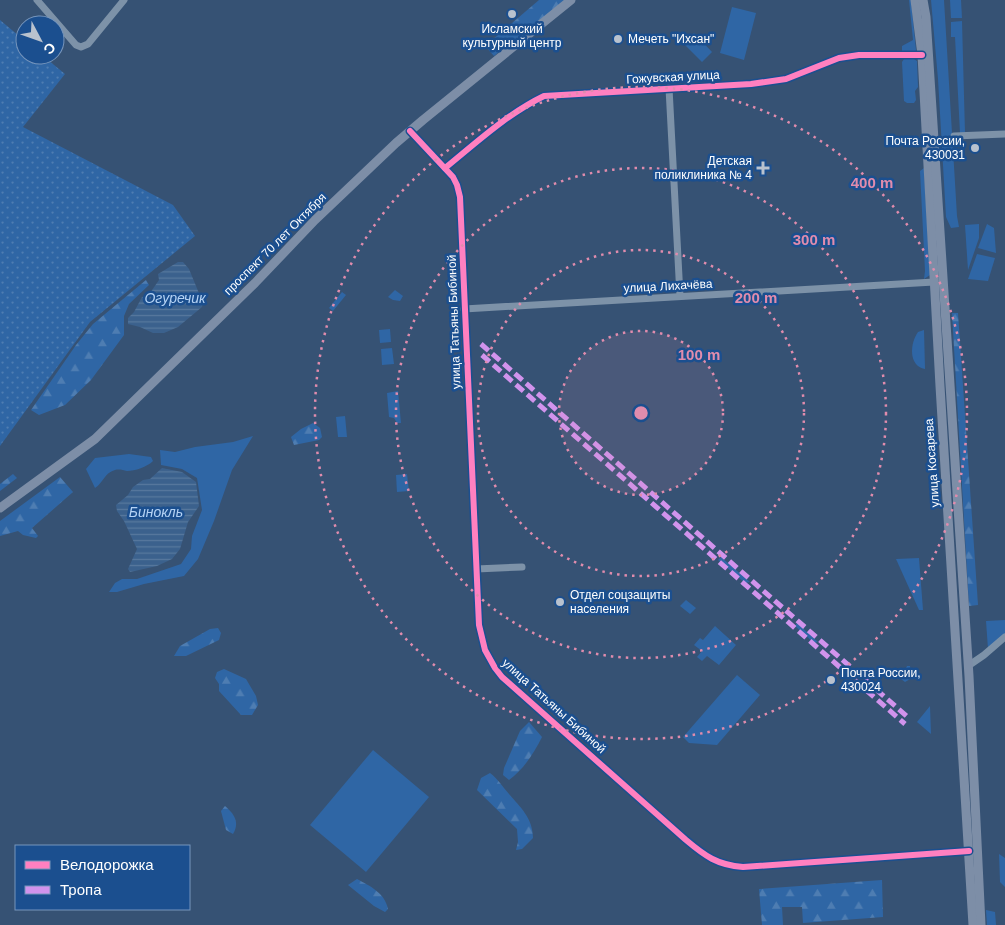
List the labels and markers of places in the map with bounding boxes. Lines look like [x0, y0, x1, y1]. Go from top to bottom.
marker: Исламский культурный центр [506, 8, 518, 20]
place label: Исламский культурный центр [462, 22, 562, 50]
place label: Мечеть "Ихсан" [628, 32, 714, 46]
marker: Мечеть "Ихсан" [612, 33, 624, 45]
place label: Почта России, 430031 [885, 134, 965, 162]
marker: Почта России, 430031 [969, 142, 981, 154]
place label: Детская поликлиника № 4 [655, 154, 752, 182]
marker: Детская поликлиника № 4 [756, 161, 770, 175]
centre of rings [632, 404, 650, 422]
place label: Отдел соцзащиты населения [570, 588, 670, 616]
marker: Отдел соцзащиты населения [554, 596, 566, 608]
place label: Почта России, 430024 [841, 666, 921, 694]
marker: Почта России, 430024 [825, 674, 837, 686]

